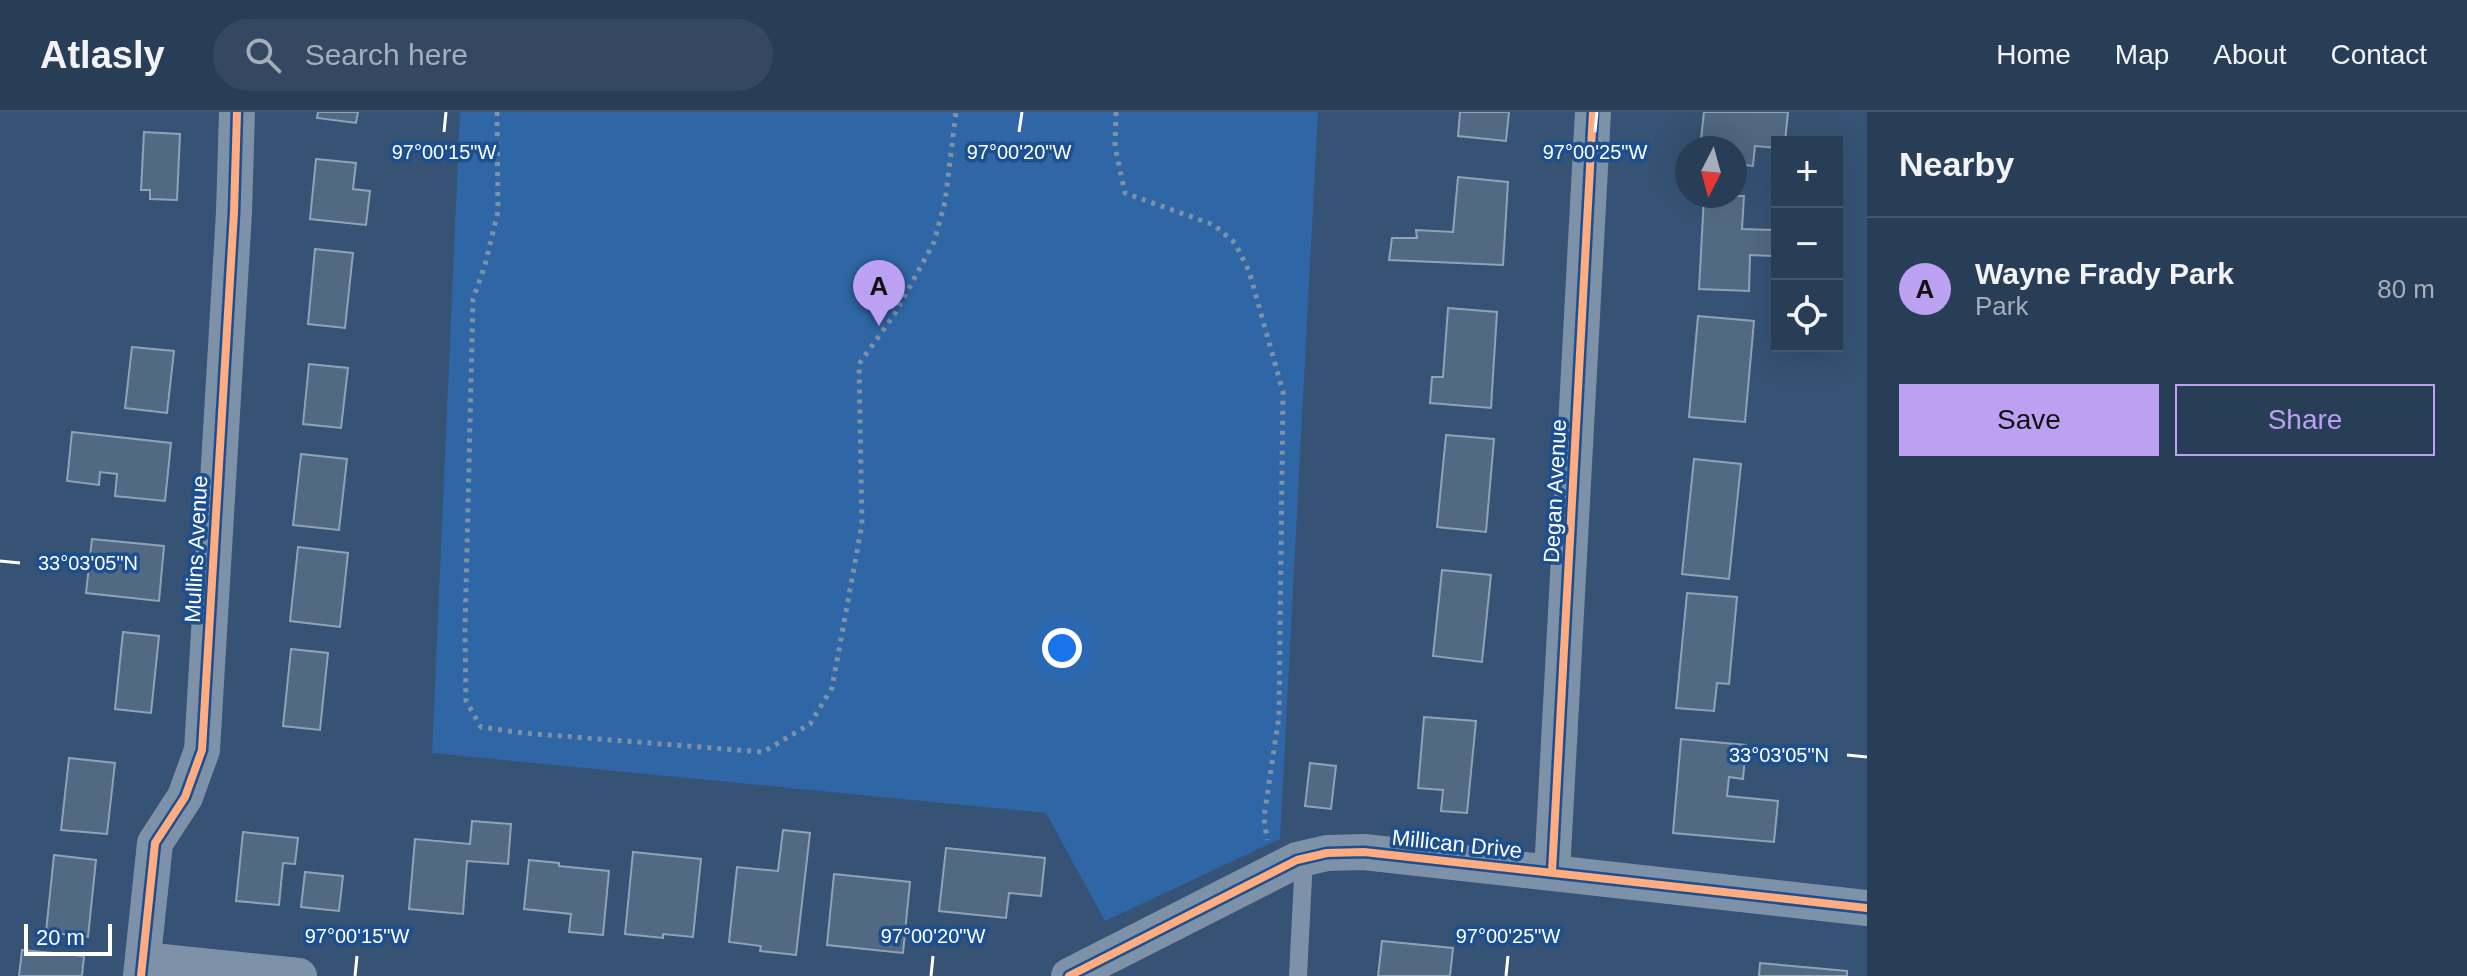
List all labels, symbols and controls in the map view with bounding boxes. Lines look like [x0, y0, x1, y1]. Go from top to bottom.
search box [213, 19, 773, 91]
icon: search [241, 33, 285, 77]
text: Atlasly [40, 34, 165, 76]
text: Search here [305, 38, 468, 71]
text: Home [1996, 39, 2071, 70]
text: Map [2115, 39, 2169, 70]
text: About [2213, 39, 2287, 70]
text: Contact [2331, 39, 2427, 70]
north arrow [1675, 136, 1747, 208]
map controls [1771, 136, 1843, 352]
button: + [1771, 136, 1843, 208]
text: 97°00'15"W [392, 141, 496, 163]
text: 97°00'20"W [967, 141, 1071, 163]
text: 97°00'25"W [1543, 141, 1647, 163]
text: Nearby [1899, 145, 2014, 183]
button: − [1771, 208, 1843, 280]
text: Wayne Frady Park [1975, 257, 2234, 290]
pin: A [853, 260, 905, 326]
text: A [1916, 274, 1934, 304]
text: 80 m [2377, 274, 2435, 304]
button: locate [1771, 280, 1843, 352]
text: Park [1975, 291, 2028, 321]
button: Save [1899, 384, 2159, 456]
button: Share [2175, 384, 2435, 456]
street label: Degan Avenue [1539, 418, 1571, 564]
street label: Mullins Avenue [180, 475, 212, 623]
text: 33°03'05"N [38, 552, 138, 574]
your location [1042, 628, 1082, 668]
text: 33°03'05"N [1729, 744, 1829, 766]
street label: Millican Drive [1391, 825, 1523, 863]
scale bar [24, 920, 112, 956]
text: 20 m [36, 925, 85, 950]
text: 97°00'15"W [305, 925, 409, 947]
text: 97°00'20"W [881, 925, 985, 947]
text: 97°00'25"W [1456, 925, 1560, 947]

